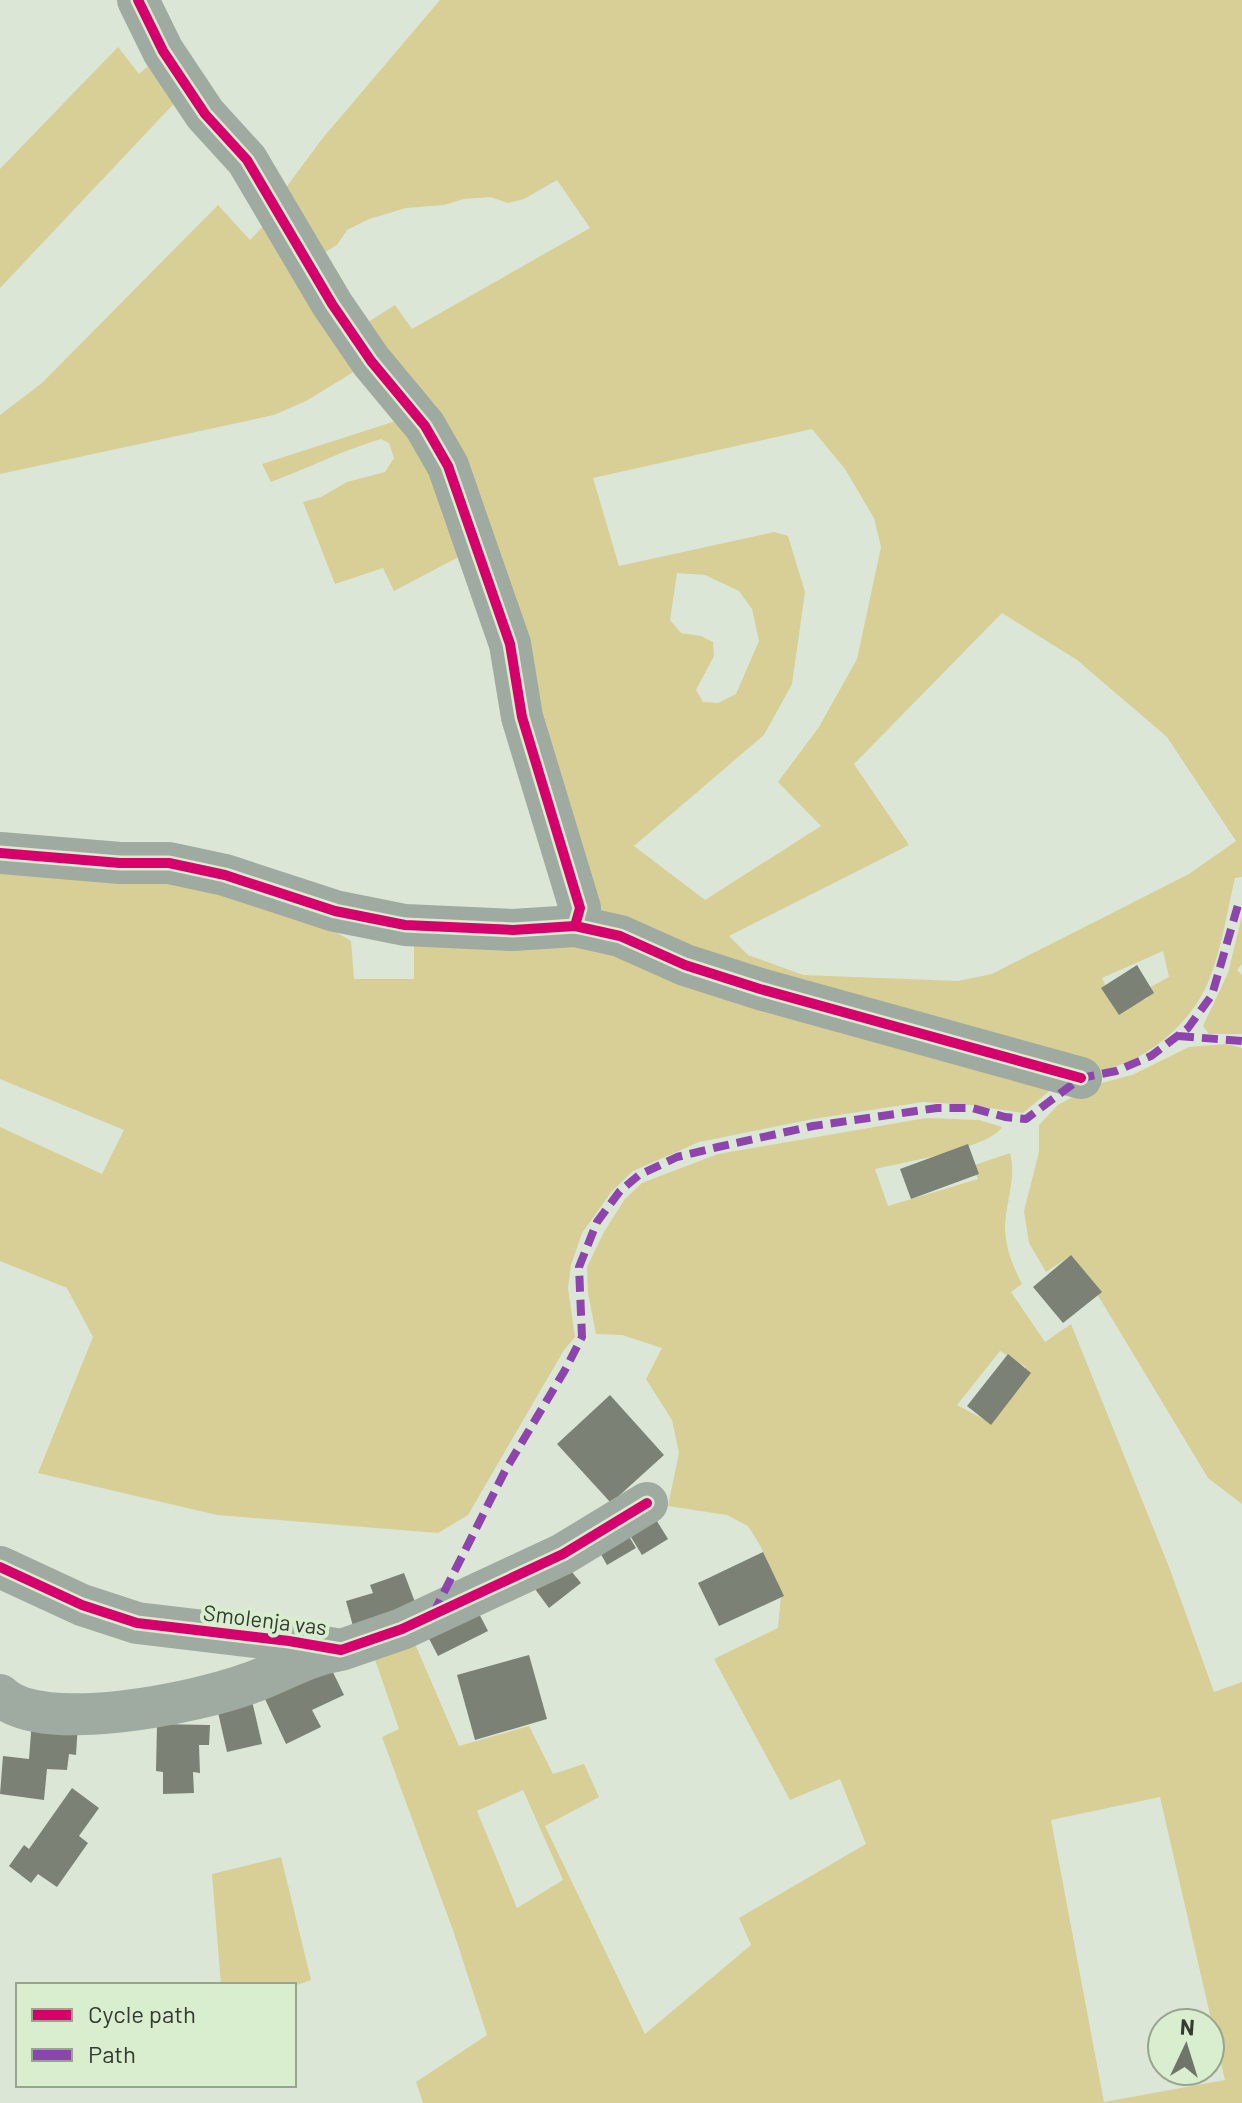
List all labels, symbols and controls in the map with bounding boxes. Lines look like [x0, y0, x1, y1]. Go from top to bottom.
street label: Smolenja vas [202, 1599, 329, 1640]
legend [16, 1983, 296, 2087]
text: Cycle path [88, 1999, 196, 2028]
north arrow [1146, 2007, 1226, 2087]
text: N [1179, 2013, 1196, 2040]
text: Path [88, 2039, 136, 2068]

